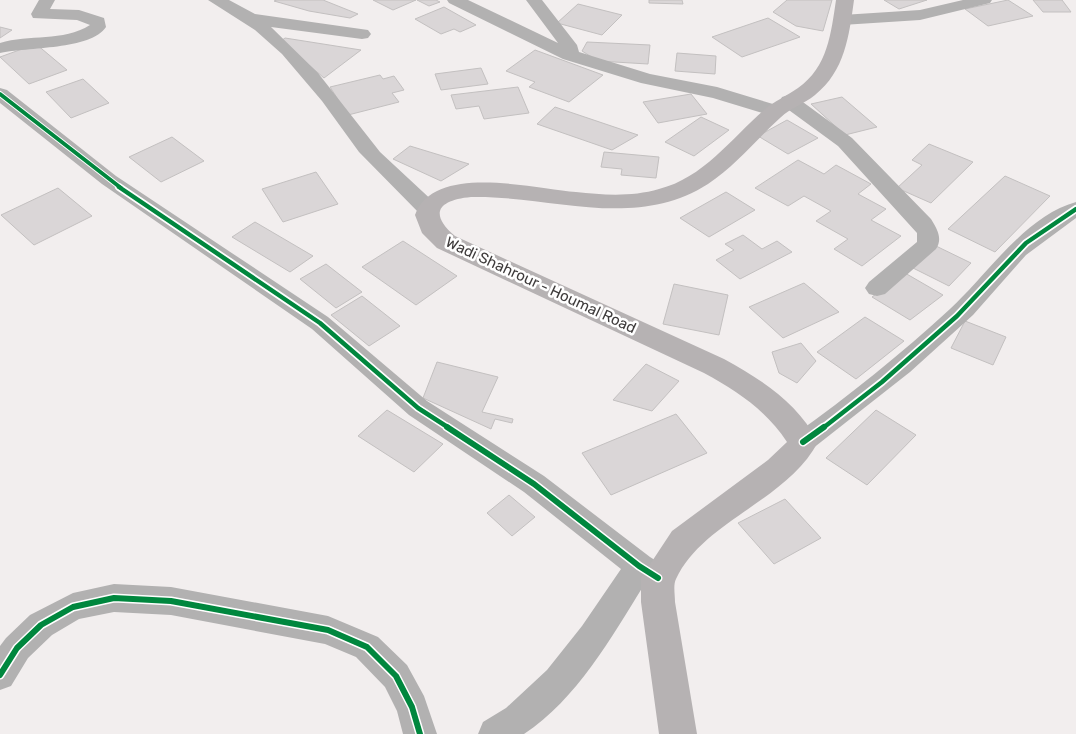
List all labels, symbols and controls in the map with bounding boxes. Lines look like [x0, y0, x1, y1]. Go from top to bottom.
street label: Wadi Shahrour - Houmal Road [443, 233, 639, 337]

